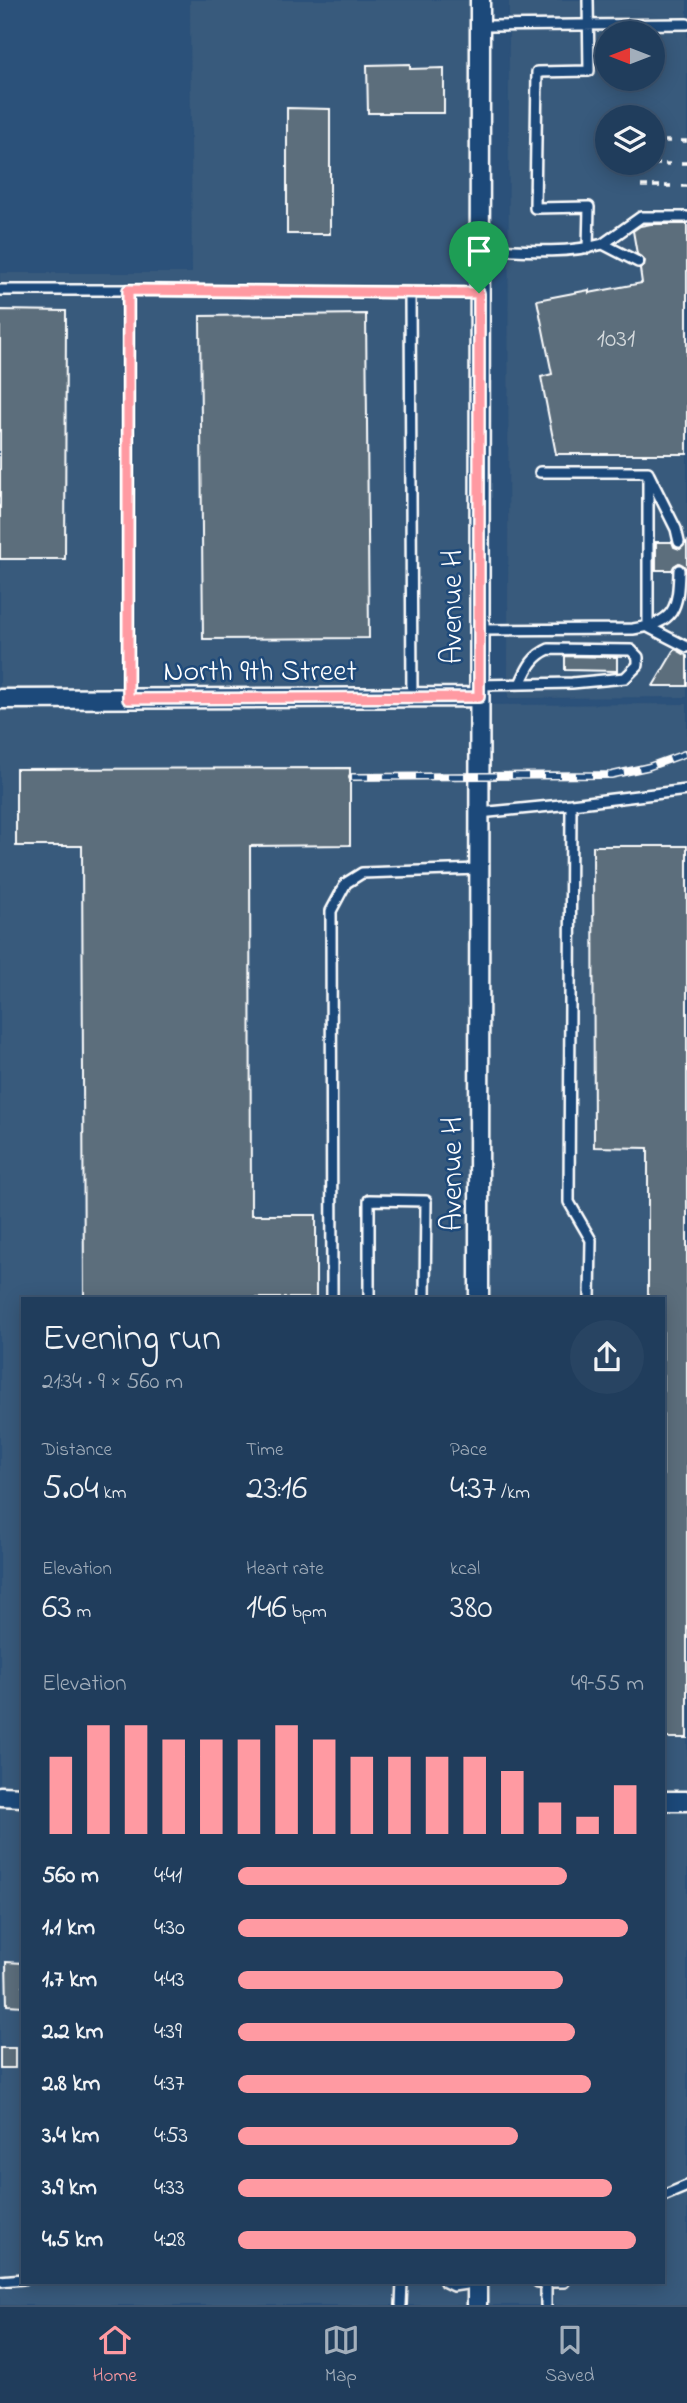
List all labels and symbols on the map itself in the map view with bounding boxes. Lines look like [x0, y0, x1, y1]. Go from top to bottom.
north arrow [595, 21, 665, 91]
pin [449, 221, 509, 293]
house number: 1031 [597, 321, 635, 359]
street label: Avenue H [432, 550, 476, 664]
street label: North 9th Street [163, 651, 357, 695]
street label: Avenue H [432, 1117, 476, 1231]

